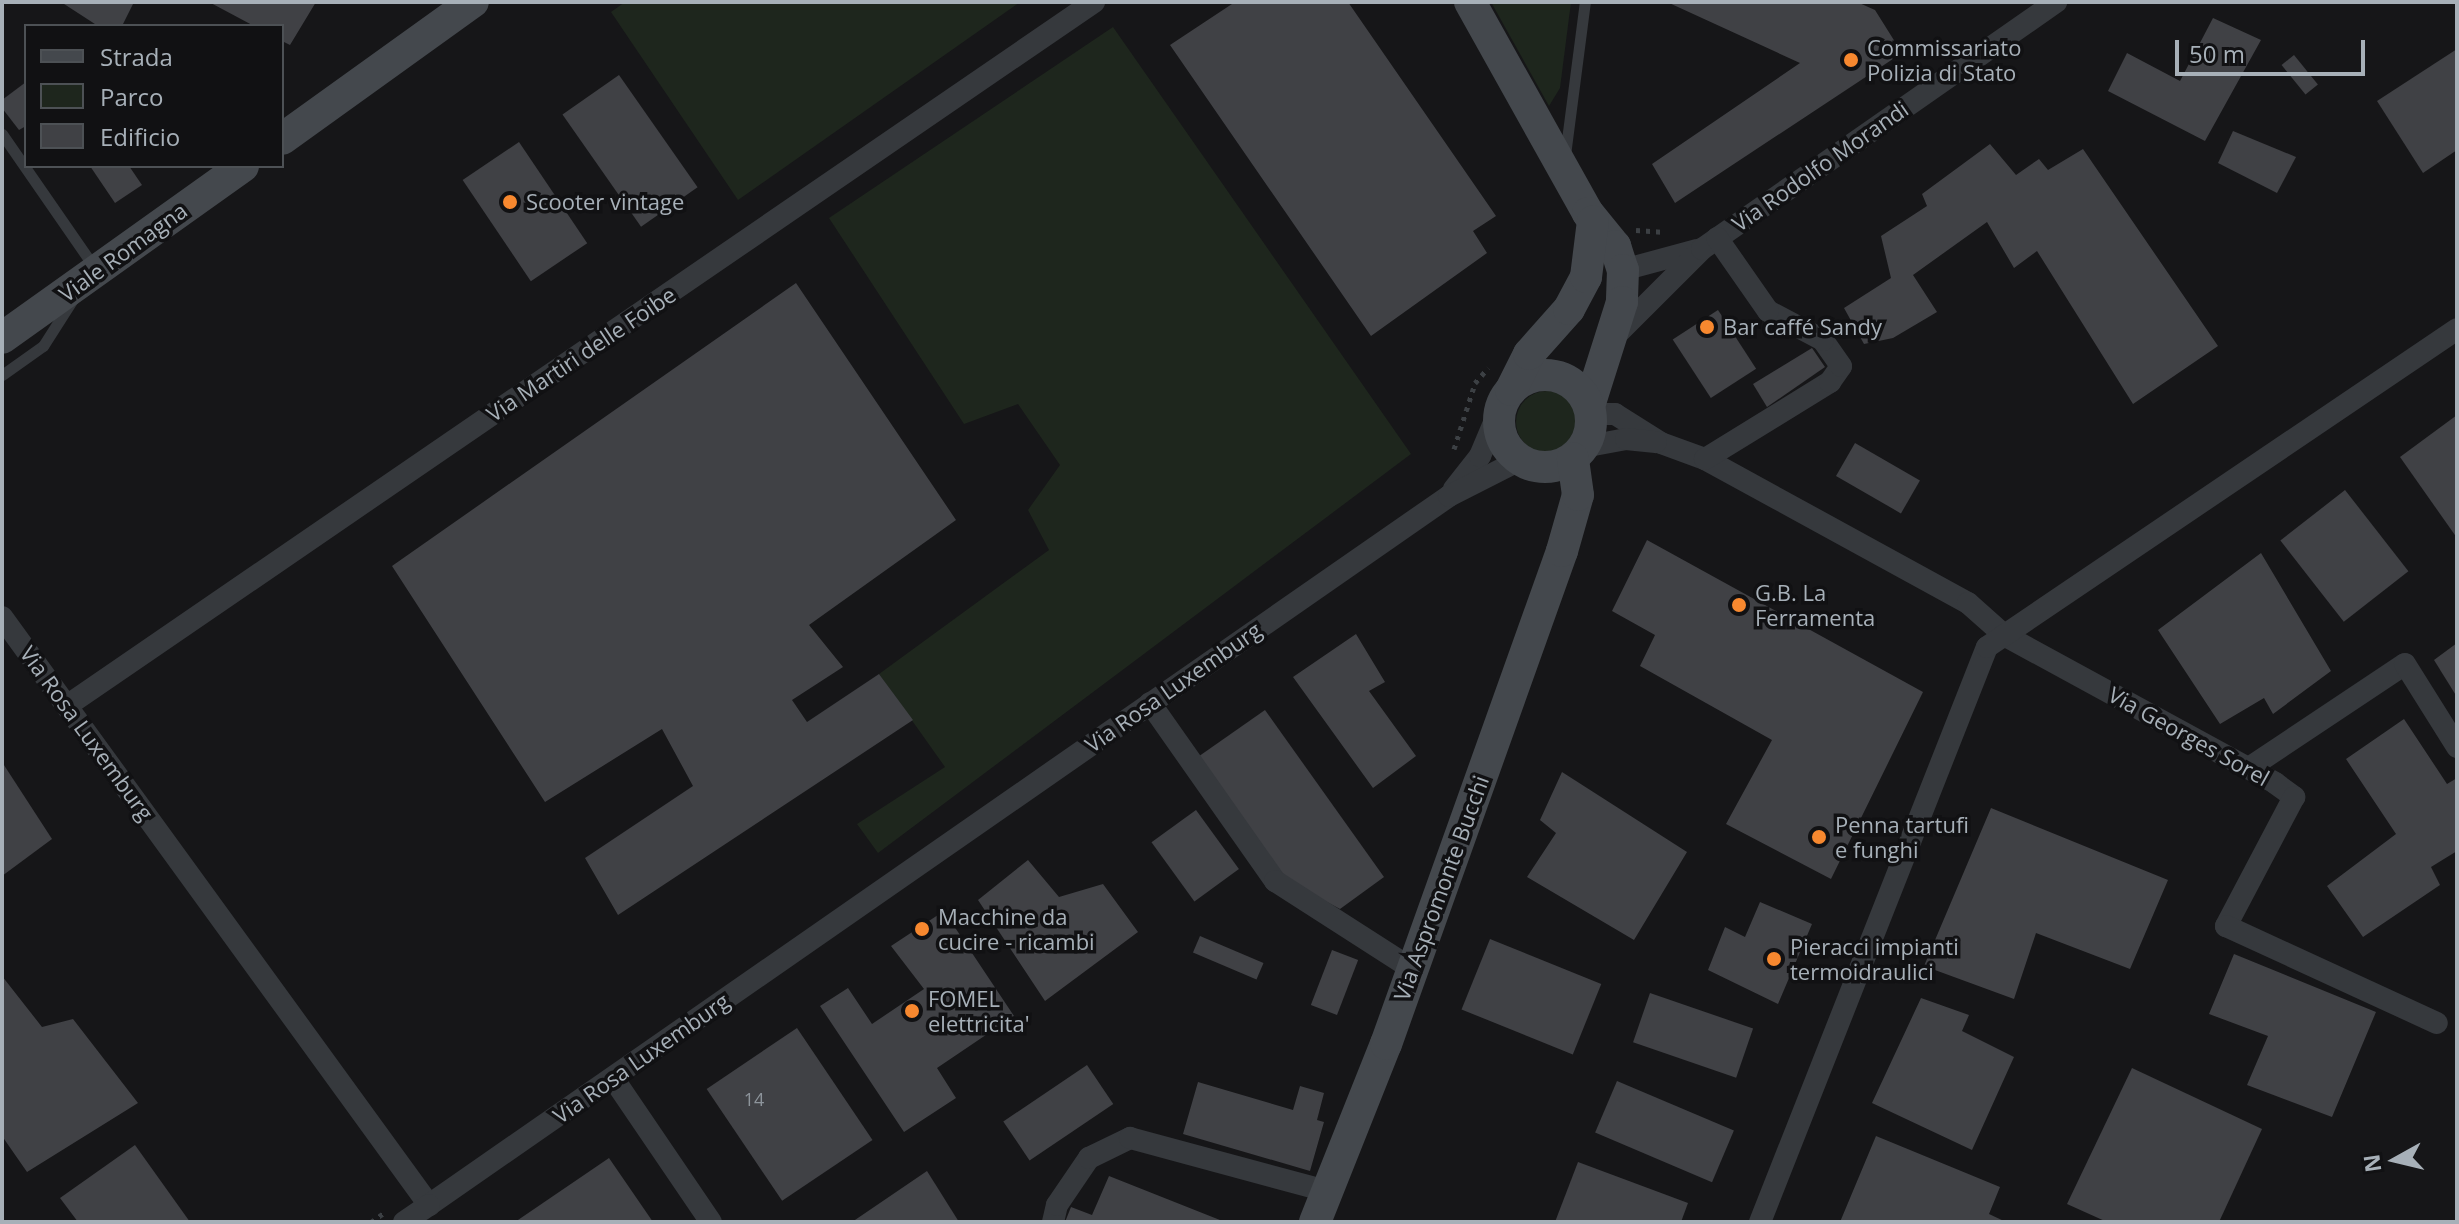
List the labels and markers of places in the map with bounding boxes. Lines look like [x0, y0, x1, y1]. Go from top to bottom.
place label: Commissariato Polizia di Stato [1867, 34, 2021, 86]
marker: Commissariato Polizia di Stato [1842, 51, 1860, 69]
place label: Scooter vintage [526, 189, 684, 215]
marker: Scooter vintage [501, 193, 519, 211]
place label: Bar caffé Sandy [1723, 314, 1882, 340]
marker: Bar caffé Sandy [1698, 318, 1716, 336]
place label: G.B. La Ferramenta [1755, 579, 1875, 630]
marker: G.B. La Ferramenta [1730, 596, 1748, 614]
place label: Penna tartufi e funghi [1835, 811, 1969, 862]
marker: Penna tartufi e funghi [1810, 828, 1828, 846]
place label: Macchine da cucire - ricambi [938, 903, 1095, 954]
marker: Macchine da cucire - ricambi [913, 920, 931, 938]
place label: Pieracci impianti termoidraulici [1790, 933, 1959, 984]
marker: Pieracci impianti termoidraulici [1765, 950, 1783, 968]
place label: FOMEL elettricita' [928, 985, 1029, 1036]
marker: FOMEL elettricita' [903, 1002, 921, 1020]

